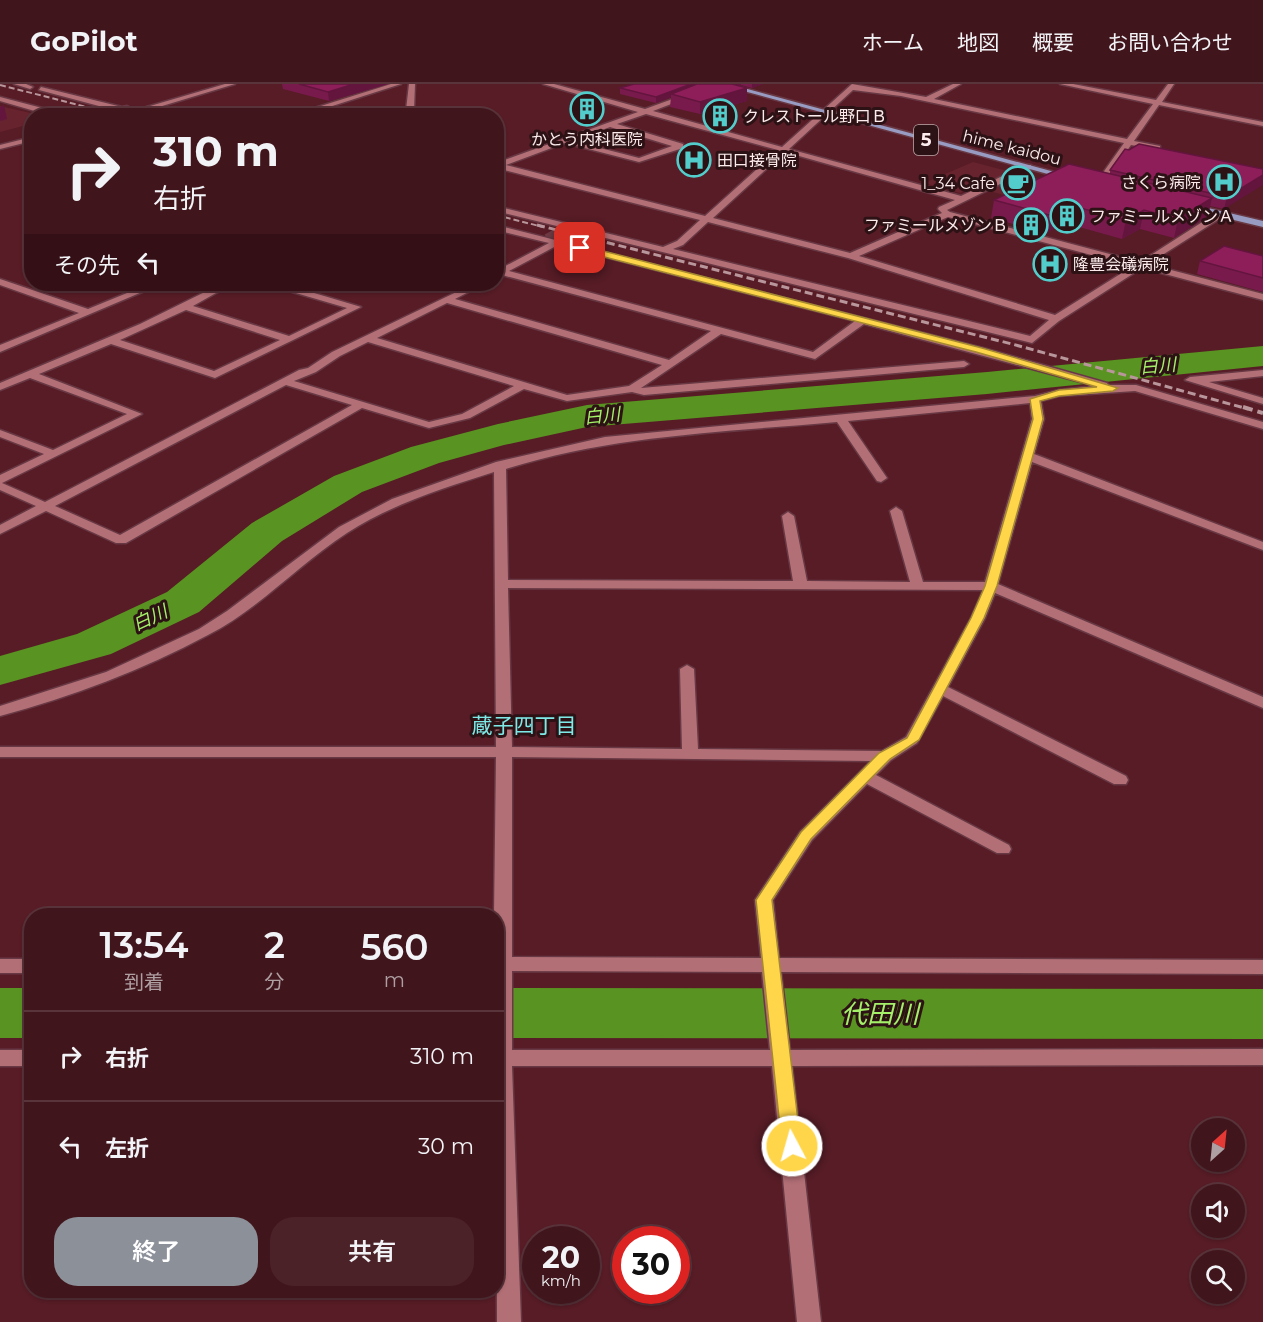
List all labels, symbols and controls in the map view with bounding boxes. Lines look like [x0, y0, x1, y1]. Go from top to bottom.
text: GoPilot [30, 24, 138, 58]
text: ホーム [862, 30, 924, 55]
text: 地図 [957, 30, 999, 55]
text: 概要 [1032, 30, 1074, 55]
text: お問い合わせ [1107, 30, 1233, 55]
building icon: かとう内科医院 [569, 91, 605, 127]
building icon: クレストール野口Ｂ [702, 98, 738, 134]
place label: クレストール野口Ｂ [743, 107, 887, 126]
text: 310 m [153, 125, 279, 177]
road number: 5 [914, 125, 938, 155]
street label: hime kaidou [961, 126, 1063, 169]
place label: かとう内科医院 [531, 130, 643, 149]
icon: right [54, 132, 132, 210]
hospital icon: 田口接骨院 [676, 142, 712, 178]
place label: 田口接骨院 [717, 151, 797, 170]
hospital icon: さくら病院 [1206, 164, 1242, 200]
cafe icon: 1_34 Cafe [1000, 165, 1036, 201]
place label: さくら病院 [1121, 173, 1201, 192]
place label: 1_34 Cafe [921, 174, 995, 193]
text: 右折 [153, 182, 207, 215]
building icon: ファミールメゾンＡ [1049, 198, 1085, 234]
building icon: ファミールメゾンＢ [1013, 207, 1049, 243]
place label: ファミールメゾンＡ [1090, 207, 1234, 226]
place label: ファミールメゾンＢ [864, 216, 1008, 235]
pin [554, 222, 605, 273]
icon: arrive [563, 231, 596, 264]
icon: left [132, 246, 165, 279]
hospital icon: 隆豊会礒病院 [1032, 246, 1068, 282]
text: その先 [54, 252, 120, 279]
place label: 隆豊会礒病院 [1073, 255, 1169, 274]
water label: 白川 [1139, 353, 1179, 379]
water label: 白川 [583, 403, 623, 429]
water label: 白川 [129, 600, 173, 636]
district label: 蔵子四丁目 [472, 713, 577, 738]
text: 13:54 [100, 923, 188, 967]
text: 2 [264, 923, 285, 967]
text: 560 [361, 925, 428, 969]
text: m [384, 968, 405, 992]
text: 到着 [124, 970, 164, 994]
text: 分 [265, 970, 285, 994]
water label: 代田川 [841, 998, 922, 1030]
icon: right [54, 1040, 87, 1073]
text: 310 m [410, 1043, 474, 1070]
text: 右折 [105, 1045, 149, 1072]
position arrow [760, 1114, 824, 1178]
north arrow [1191, 1118, 1245, 1172]
map controls [1191, 1118, 1245, 1304]
icon: left [54, 1130, 87, 1163]
text: 30 m [418, 1133, 474, 1160]
text: 左折 [105, 1135, 149, 1162]
button: sound [1191, 1184, 1245, 1238]
button: 終了 [54, 1217, 258, 1286]
button: 共有 [270, 1217, 474, 1286]
speed limit sign: 30 [612, 1226, 690, 1304]
text: 20 [542, 1239, 580, 1276]
button: search [1191, 1250, 1245, 1304]
text: km/h [541, 1271, 581, 1290]

